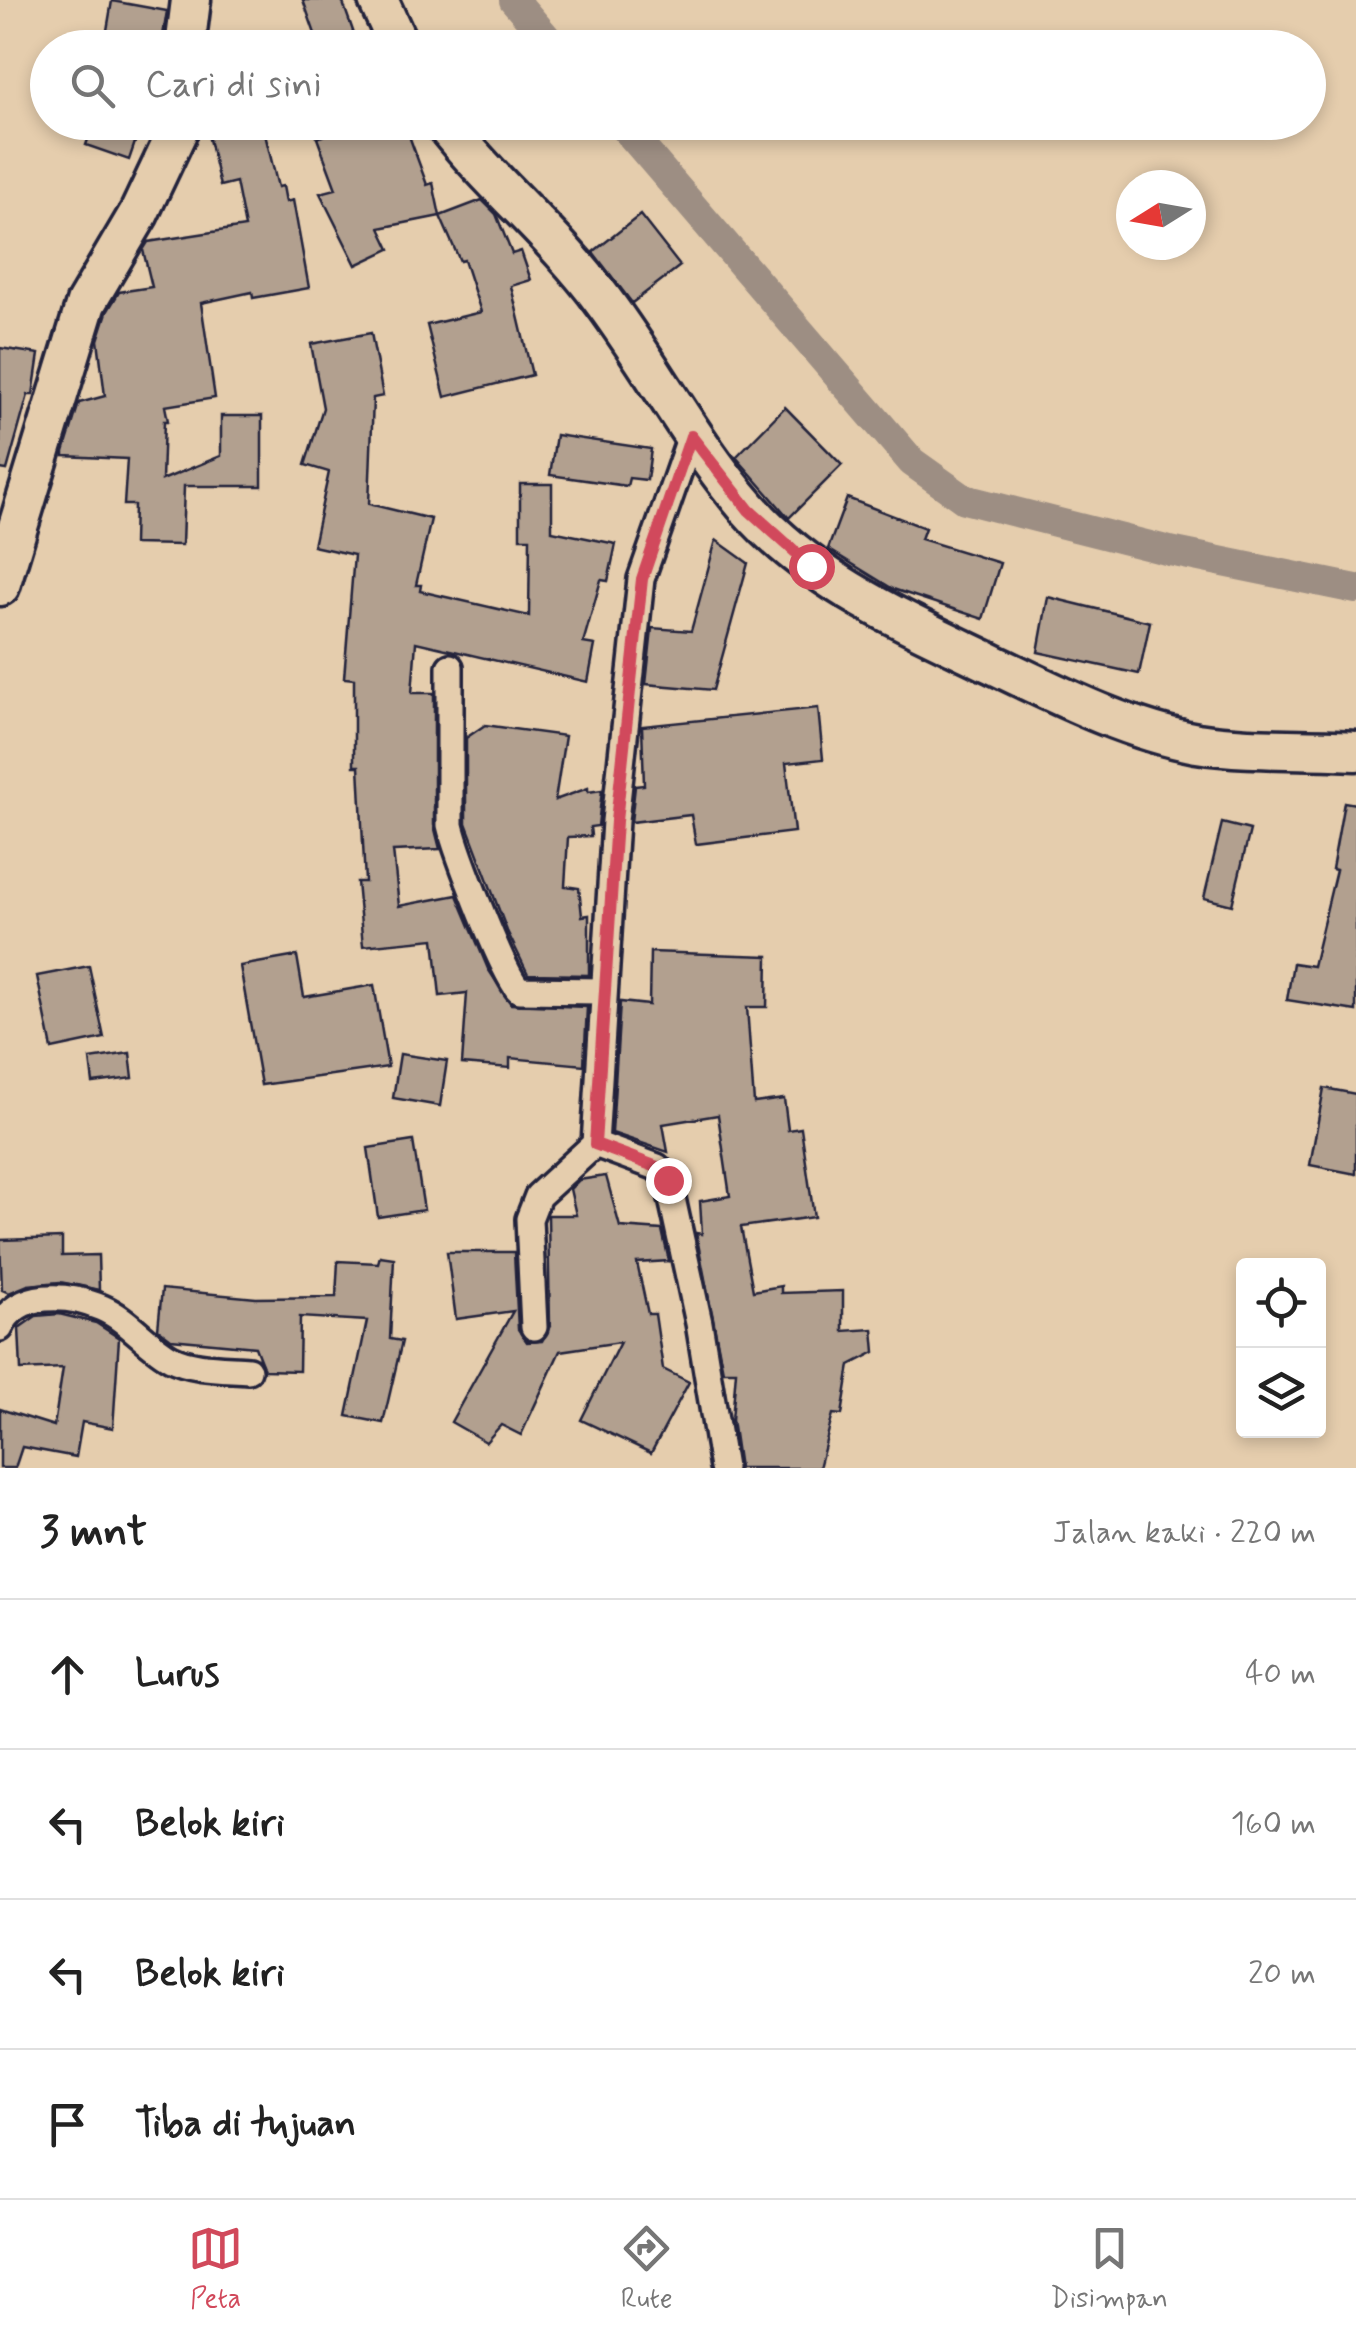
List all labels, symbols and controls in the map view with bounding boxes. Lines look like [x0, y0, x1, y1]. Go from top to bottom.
search box [30, 30, 1326, 140]
icon: search [65, 58, 120, 113]
text: Cari di sini [145, 61, 322, 110]
north arrow [1116, 170, 1206, 260]
route start [789, 544, 835, 590]
route end [646, 1158, 692, 1204]
map controls [1236, 1258, 1326, 1438]
button: locate [1236, 1258, 1326, 1348]
button: layers [1236, 1348, 1326, 1438]
text: 3 mnt [40, 1506, 147, 1561]
text: Jalan kaki · 220 m [1053, 1512, 1316, 1554]
icon: ahead [40, 1647, 95, 1702]
text: Lurus [135, 1650, 219, 1699]
text: 40 m [1245, 1653, 1316, 1695]
icon: left [40, 1797, 95, 1852]
text: Belok kiri [135, 1800, 285, 1849]
text: 160 m [1231, 1803, 1316, 1845]
icon: left [40, 1947, 95, 2002]
text: Belok kiri [135, 1950, 285, 1999]
text: 20 m [1248, 1953, 1316, 1995]
icon: arrive [40, 2097, 95, 2152]
text: Tiba di tujuan [135, 2100, 356, 2149]
tab: Peta [188, 2221, 243, 2318]
tab: Rute [619, 2221, 674, 2318]
tab: Disimpan [1050, 2221, 1168, 2318]

